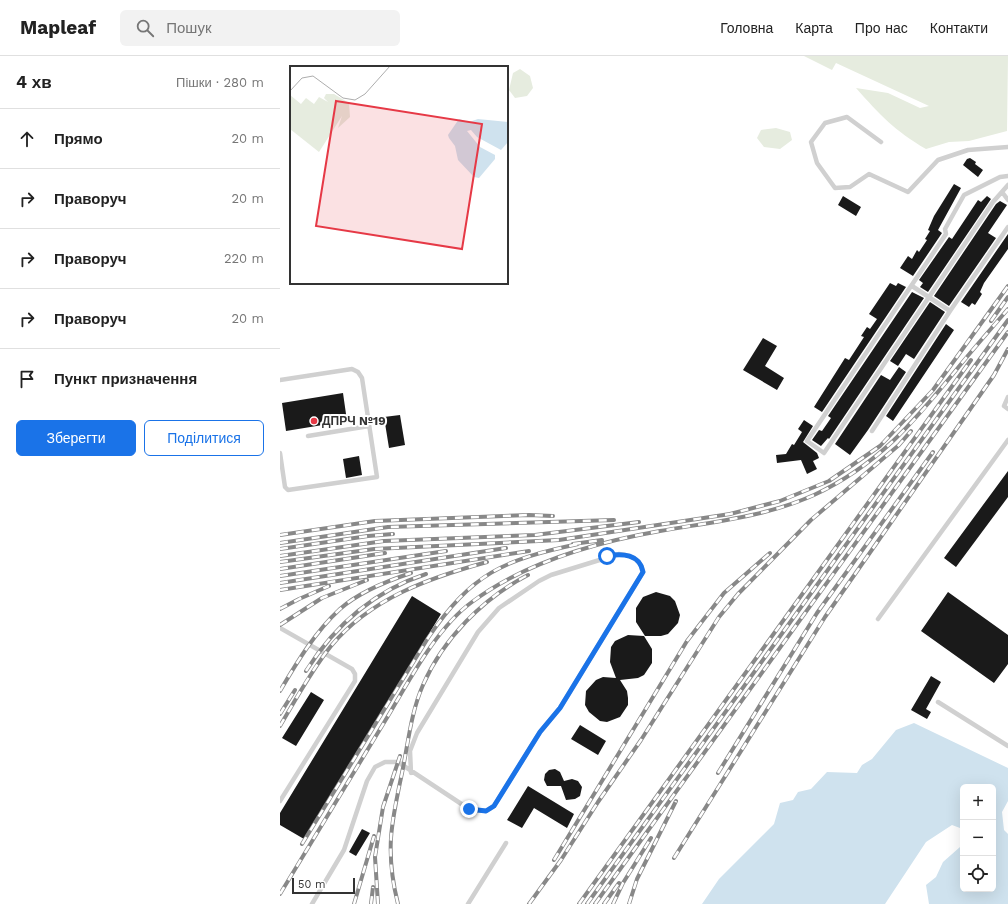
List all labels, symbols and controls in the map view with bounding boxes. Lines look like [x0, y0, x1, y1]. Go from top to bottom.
search box [120, 10, 400, 46]
text: Mapleaf [20, 16, 96, 39]
icon: search [134, 17, 156, 39]
text: Пошук [166, 19, 211, 37]
text: Головна [720, 20, 773, 36]
text: Карта [795, 20, 833, 36]
text: Про нас [855, 20, 908, 36]
text: Контакти [930, 20, 988, 36]
inset map [290, 66, 508, 284]
text: 4 хв [16, 72, 52, 92]
text: Пішки · 280 m [176, 75, 264, 90]
icon: ahead [16, 128, 38, 150]
text: Прямо [54, 130, 103, 148]
text: 20 m [232, 131, 264, 146]
icon: right [16, 188, 38, 210]
text: Праворуч [54, 190, 127, 208]
text: 20 m [232, 191, 264, 206]
icon: right [16, 248, 38, 270]
text: Праворуч [54, 250, 127, 268]
text: 220 m [224, 251, 264, 266]
icon: right [16, 308, 38, 330]
text: Праворуч [54, 310, 127, 328]
text: 20 m [232, 311, 264, 326]
icon: arrive [16, 368, 38, 390]
text: Пункт призначення [54, 370, 197, 388]
place label: ДПРЧ №19 [322, 414, 386, 428]
marker: ДПРЧ №19 [309, 416, 319, 426]
button: Зберегти [16, 420, 136, 456]
button: Поділитися [144, 420, 264, 456]
route start [598, 547, 616, 565]
map controls [960, 784, 996, 892]
button: + [960, 784, 996, 820]
route end [460, 800, 478, 818]
button: − [960, 820, 996, 856]
button: locate [960, 856, 996, 892]
scale bar [292, 876, 355, 895]
text: 50 m [298, 878, 325, 891]

